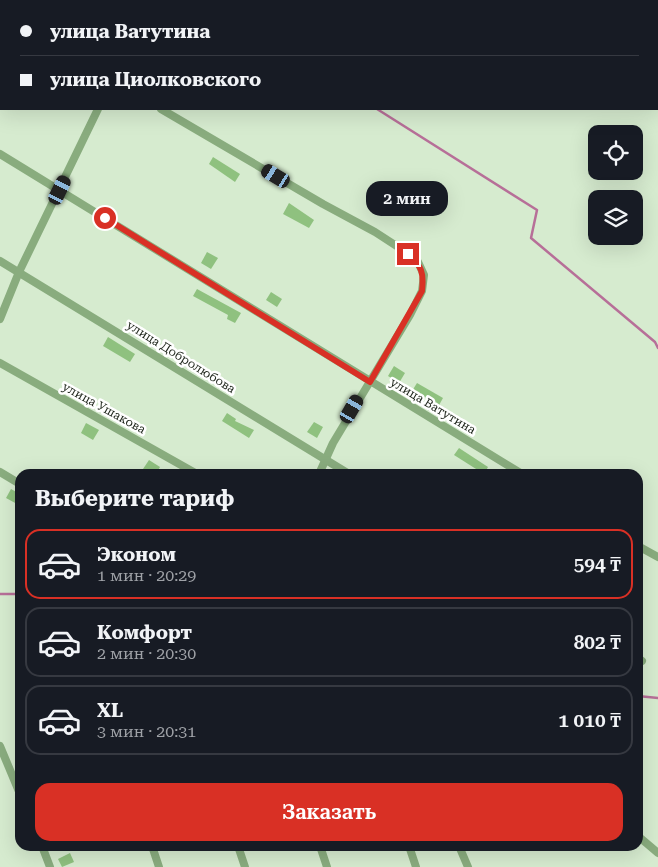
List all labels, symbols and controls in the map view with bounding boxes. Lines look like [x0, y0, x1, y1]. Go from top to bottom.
text: улица Ватутина [50, 20, 210, 43]
text: улица Циолковского [50, 68, 261, 91]
map controls [588, 125, 643, 245]
button: locate [588, 125, 643, 180]
car [259, 162, 292, 190]
car [46, 173, 73, 207]
callout: 2 мин [367, 182, 449, 216]
text: 2 мин [383, 189, 431, 208]
button: layers [588, 190, 643, 245]
route start [94, 207, 116, 229]
route end [397, 243, 419, 265]
street label: улица Добролюбова [124, 318, 238, 396]
street label: улица Ватутина [388, 375, 479, 437]
street label: улица Ушакова [60, 379, 148, 437]
car [338, 392, 365, 426]
text: Выберите тариф [35, 486, 234, 511]
icon: car [37, 542, 82, 587]
text: Эконом [97, 543, 176, 566]
text: 594 ₸ [574, 553, 621, 576]
text: 1 мин · 20:29 [97, 566, 196, 585]
icon: car [37, 620, 82, 665]
text: Комфорт [97, 621, 192, 644]
text: 802 ₸ [574, 631, 621, 654]
text: 2 мин · 20:30 [97, 644, 196, 663]
icon: car [37, 698, 82, 743]
text: XL [97, 699, 123, 722]
text: 1 010 ₸ [558, 709, 621, 732]
text: 3 мин · 20:31 [97, 722, 196, 741]
button: Заказать [35, 783, 623, 841]

